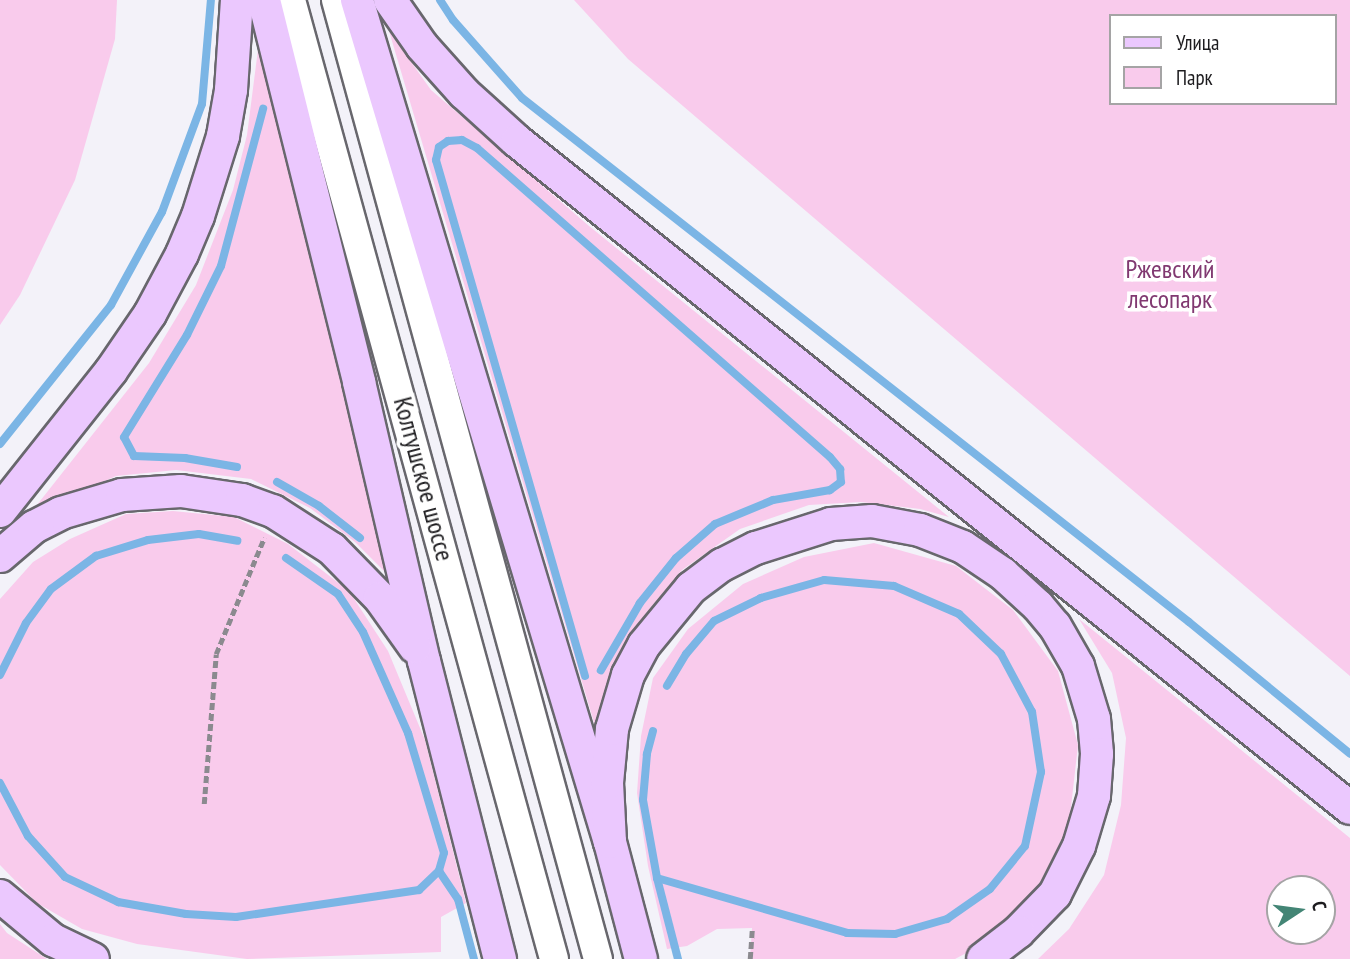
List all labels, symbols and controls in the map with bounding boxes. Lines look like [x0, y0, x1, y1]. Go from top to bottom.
legend [1108, 14, 1336, 105]
text: Улица [1176, 29, 1219, 56]
text: Парк [1176, 64, 1213, 91]
park label: Ржевский лесопарк [1126, 253, 1214, 314]
street label: Колтушское шоссе [387, 394, 461, 564]
north arrow [1266, 875, 1336, 945]
text: С [1307, 899, 1332, 913]

